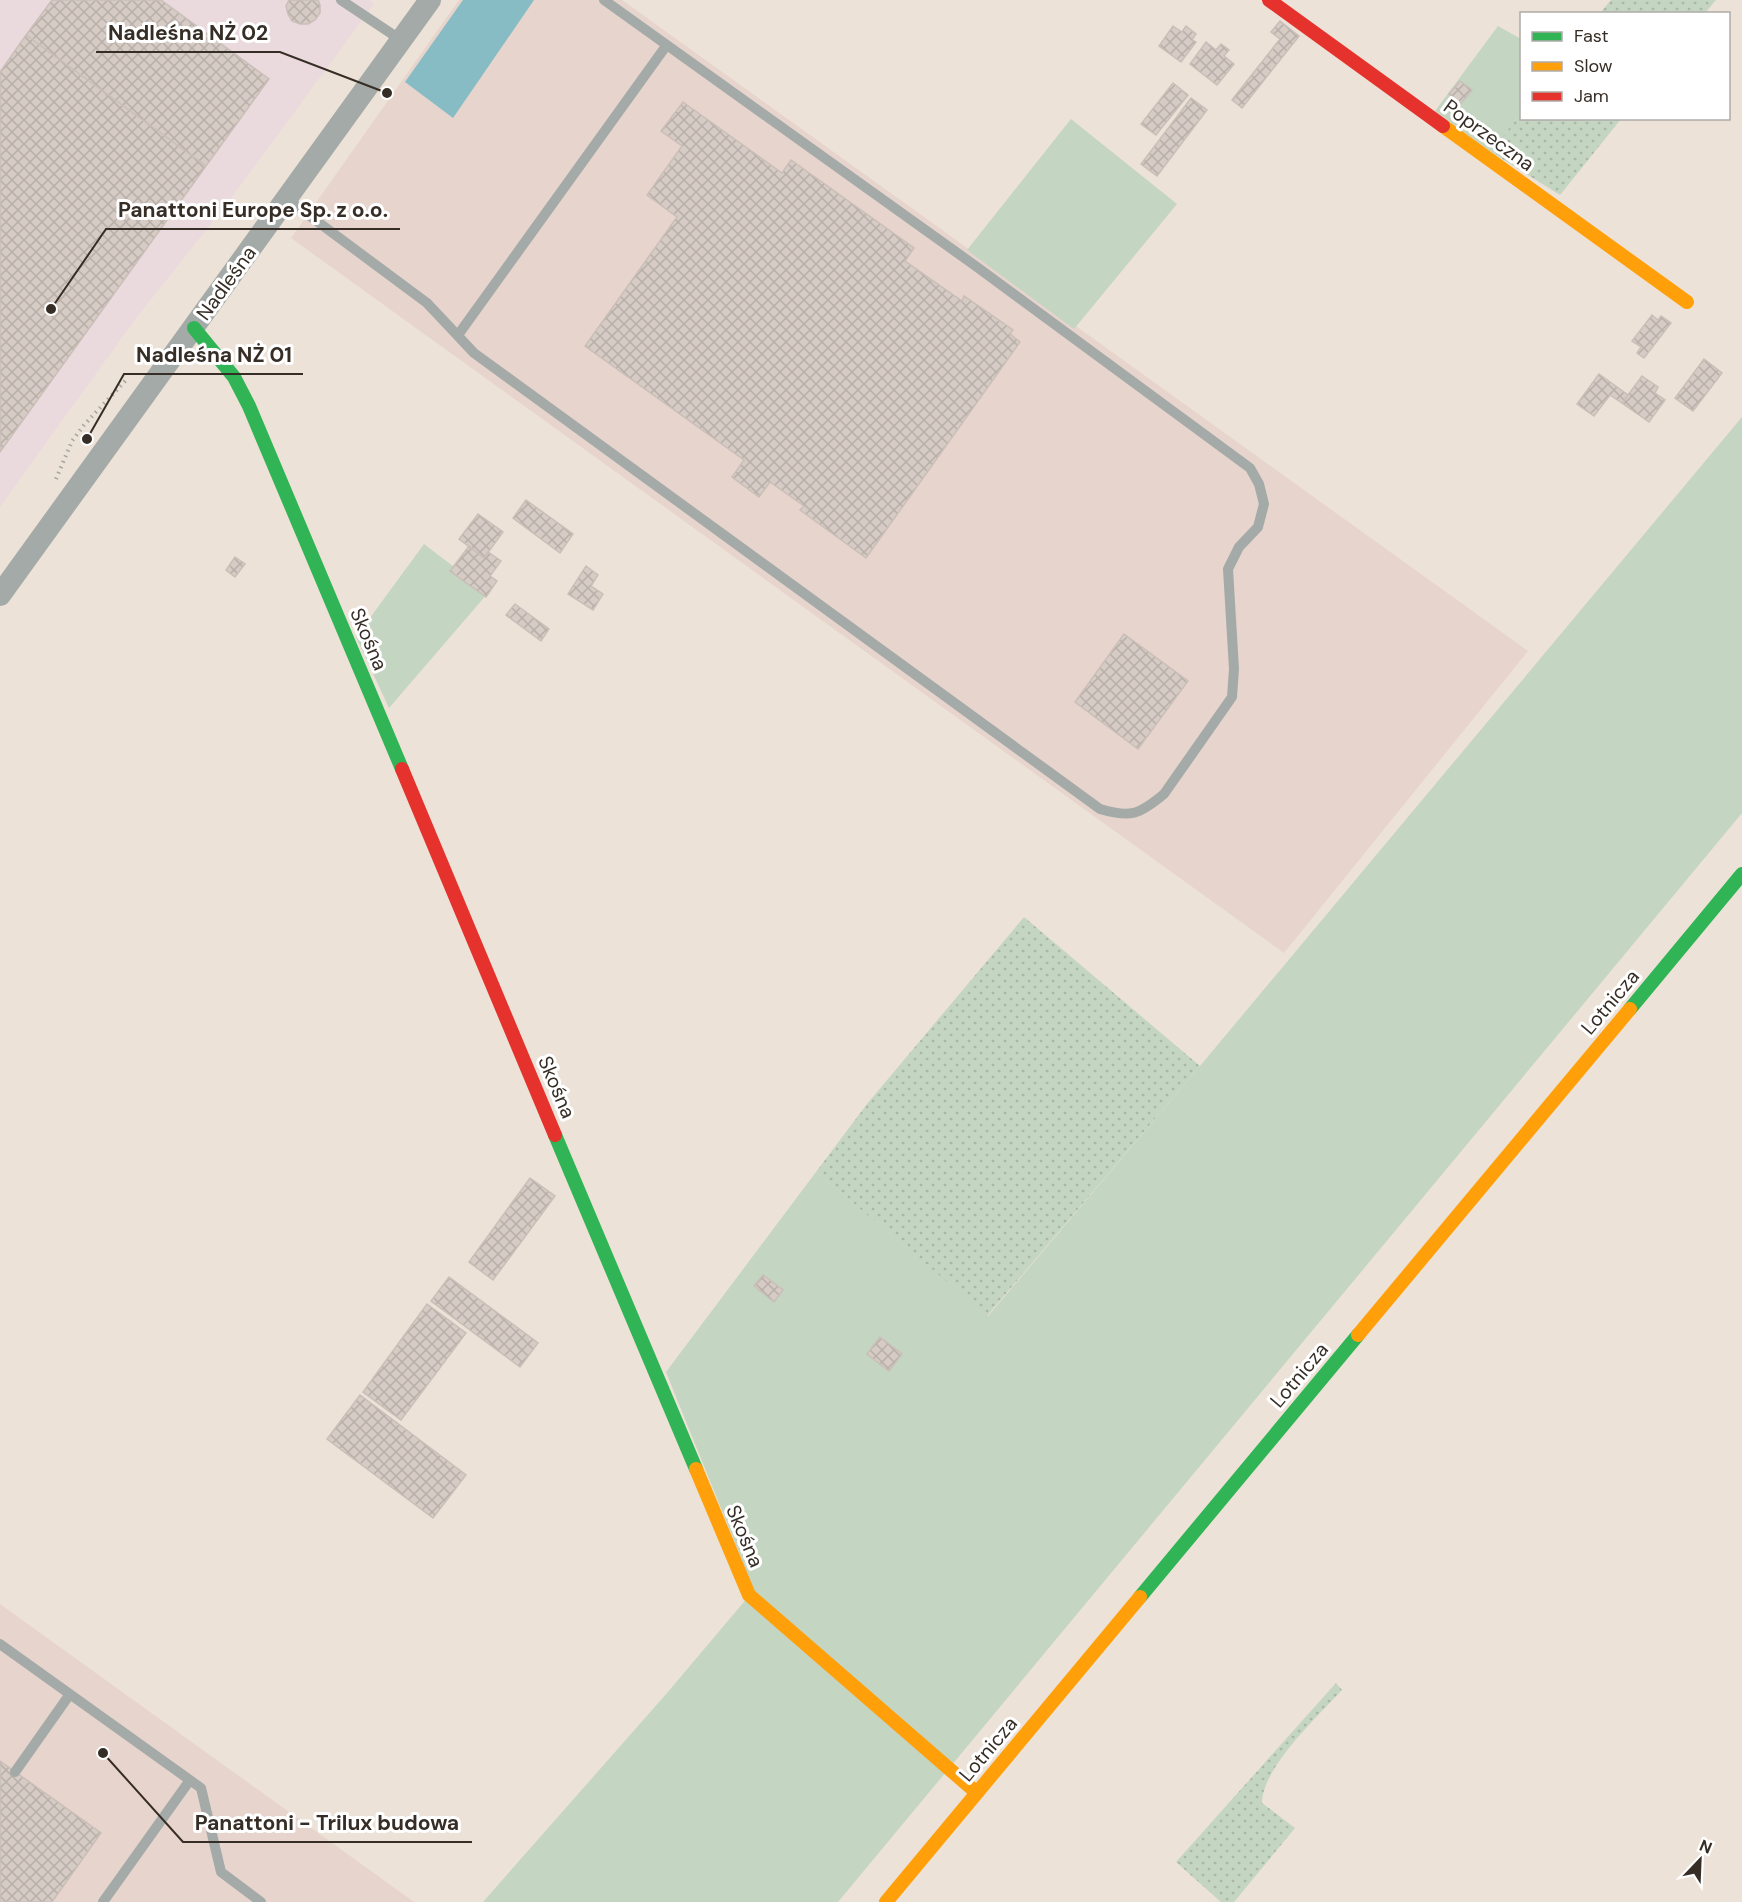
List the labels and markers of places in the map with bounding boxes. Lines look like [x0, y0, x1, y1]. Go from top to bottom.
callout: Nadleśna NŻ 02 [96, 13, 280, 52]
callout: Panattoni Europe Sp. z o.o. [106, 190, 400, 229]
callout: Nadleśna NŻ 01 [124, 335, 303, 374]
callout: Panattoni - Trilux budowa [183, 1803, 472, 1842]

